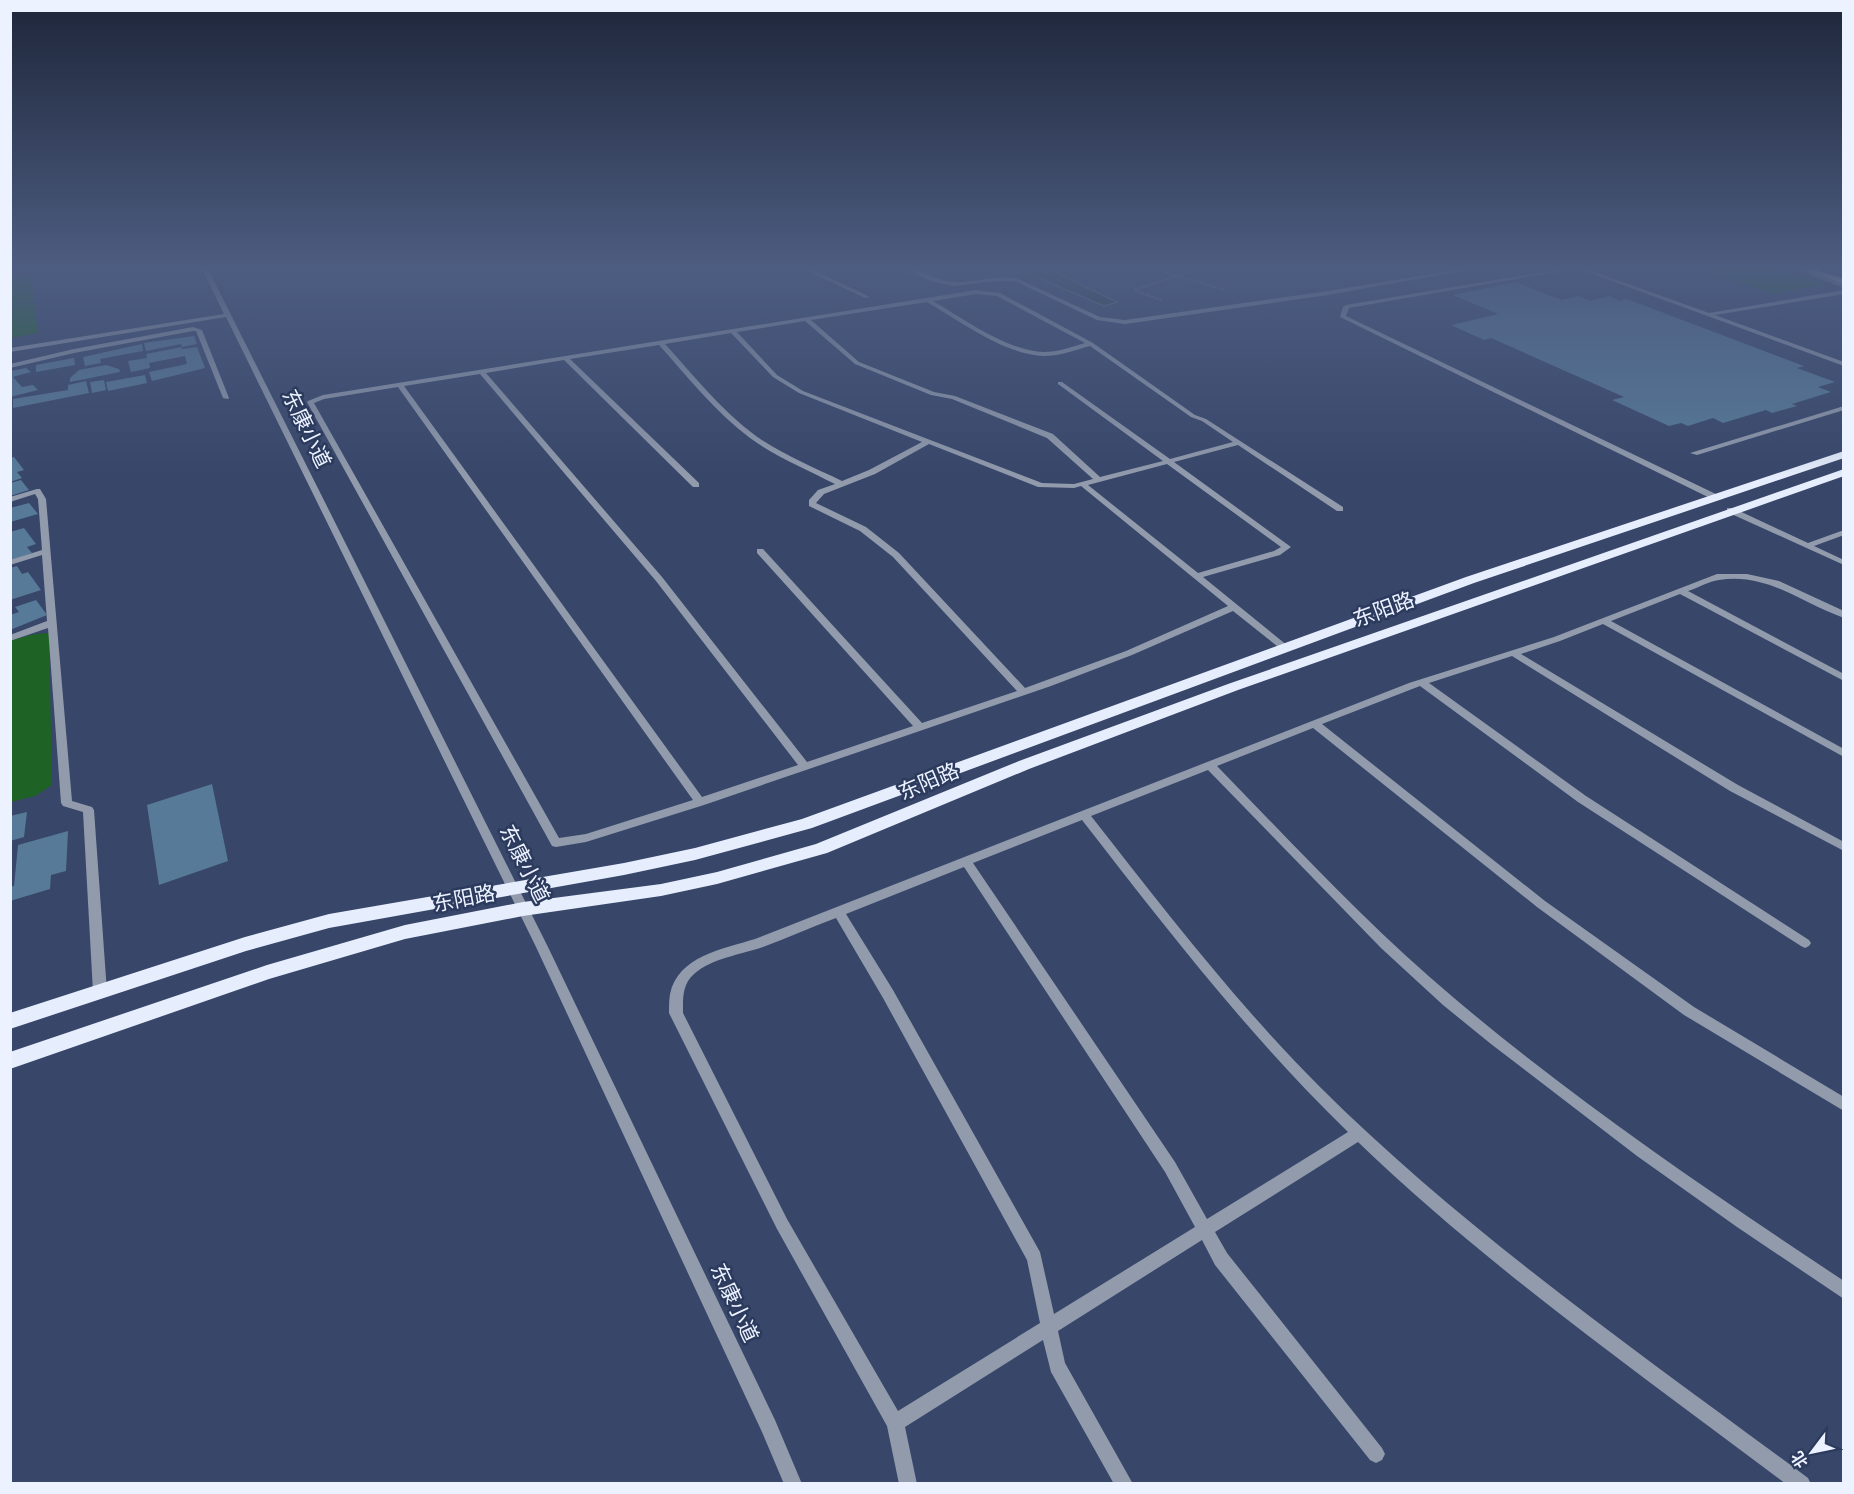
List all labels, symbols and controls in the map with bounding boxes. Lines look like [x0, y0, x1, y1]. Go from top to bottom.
street label: 东康小道 [278, 386, 335, 471]
street label: 东阳路 [1350, 588, 1417, 631]
street label: 东阳路 [896, 759, 962, 804]
street label: 东康小道 [496, 821, 553, 906]
street label: 东阳路 [431, 882, 497, 915]
street label: 东康小道 [707, 1260, 762, 1346]
north arrow [1782, 1422, 1842, 1482]
text: 北 [1788, 1448, 1811, 1471]

